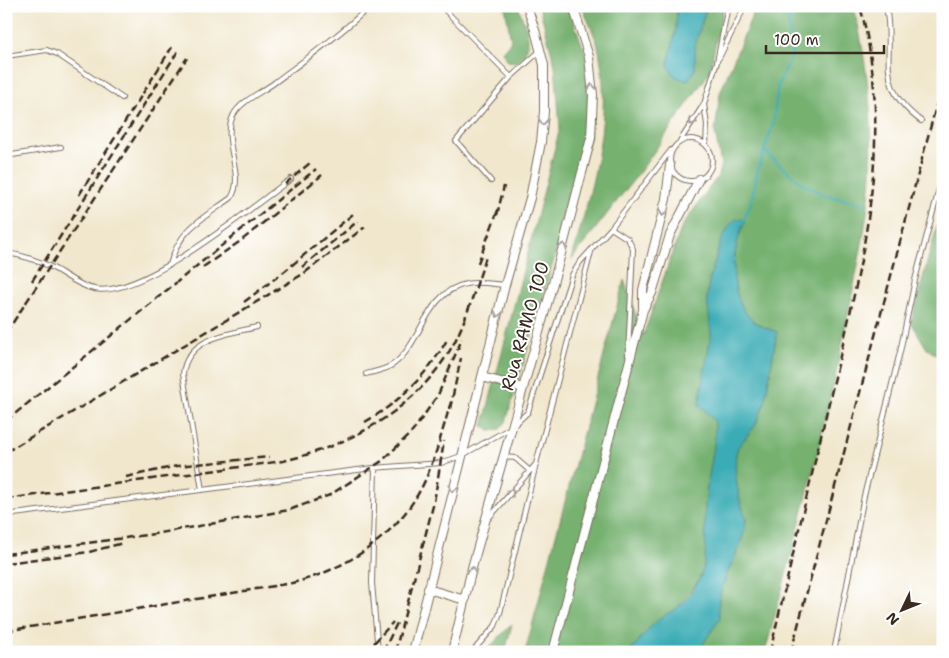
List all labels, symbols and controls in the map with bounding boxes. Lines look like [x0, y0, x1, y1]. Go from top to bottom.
scale bar [766, 22, 884, 54]
text: 100 m [774, 30, 819, 50]
one-way arrow [587, 82, 598, 90]
one-way arrow [688, 117, 698, 126]
one-way arrow [538, 119, 549, 127]
one-way arrow [658, 208, 669, 217]
one-way arrow [558, 242, 568, 250]
street label: Rua RAMO 100 [495, 259, 555, 393]
one-way arrow [493, 310, 503, 318]
one-way arrow [448, 484, 459, 493]
one-way arrow [506, 489, 515, 498]
one-way arrow [466, 566, 477, 575]
north arrow [876, 586, 926, 636]
text: N [882, 609, 903, 629]

